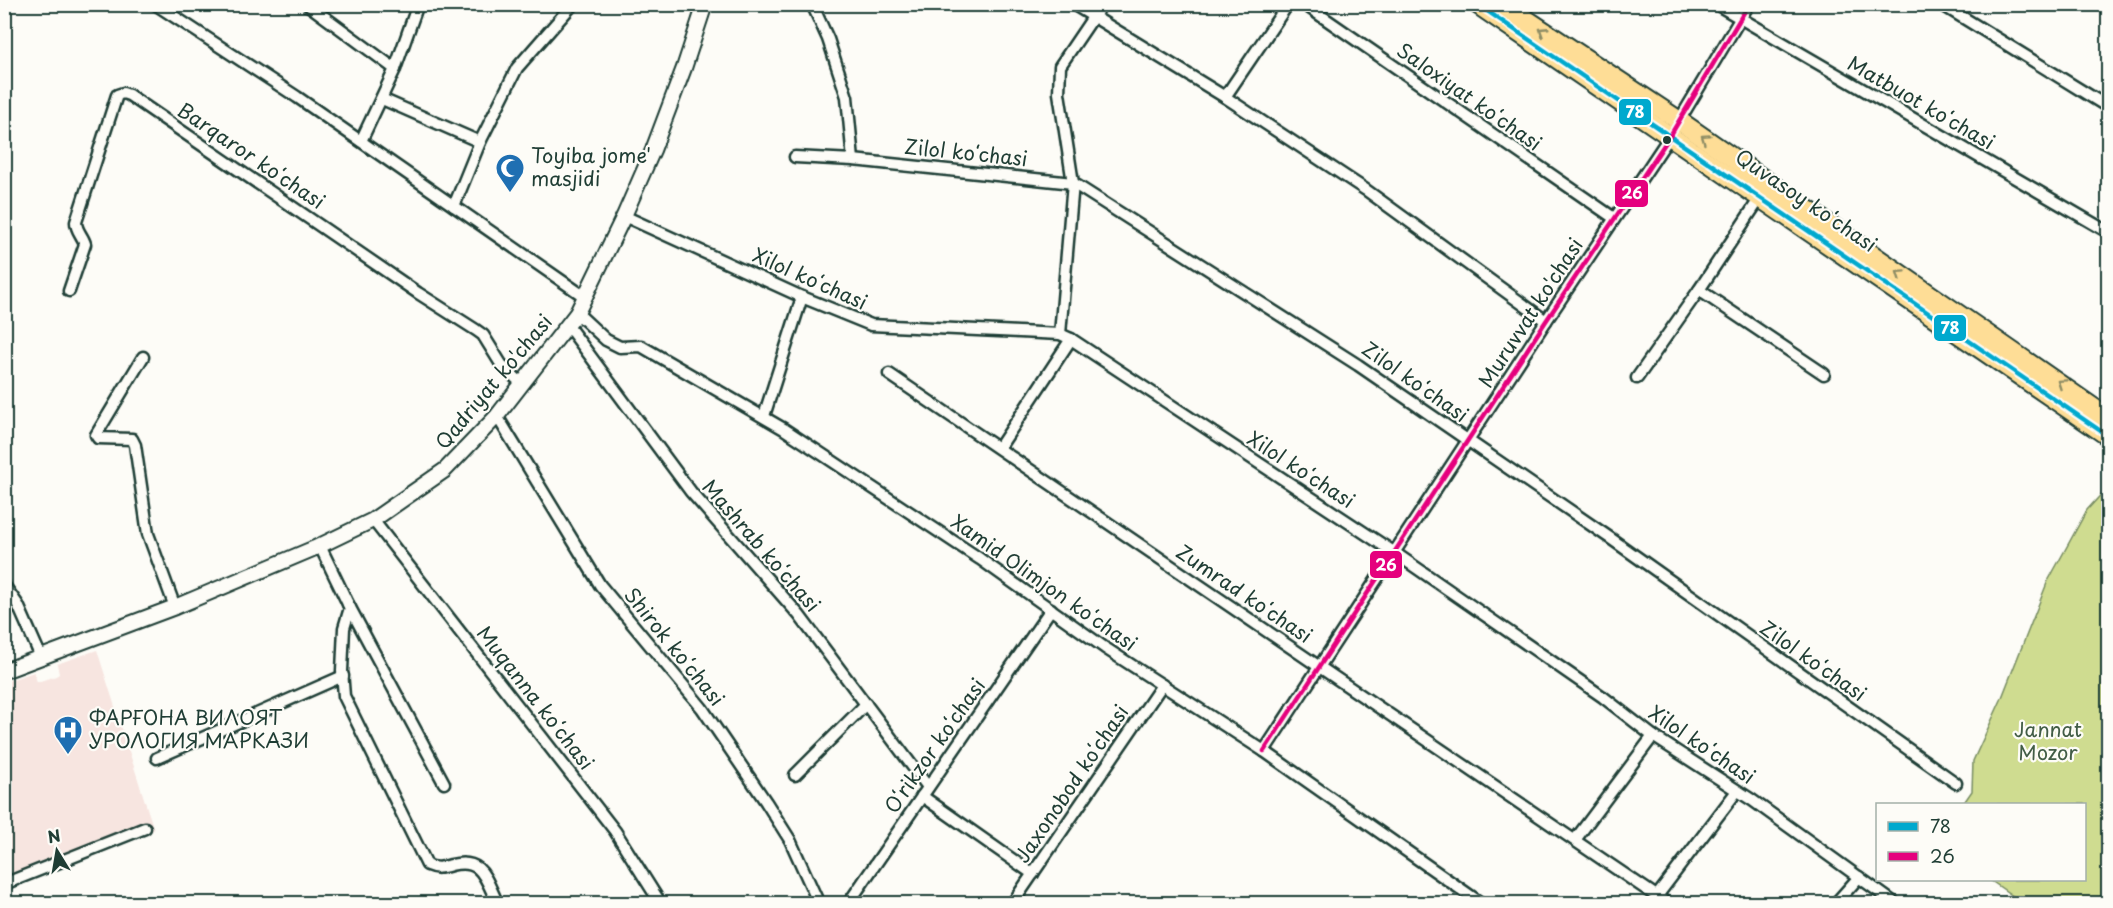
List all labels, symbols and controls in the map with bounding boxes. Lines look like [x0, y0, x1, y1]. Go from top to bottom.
one-way arrow [1539, 26, 1549, 38]
street label: Saloxiyat koʻchasi [1391, 35, 1548, 158]
street label: Matbuot koʻchasi [1842, 48, 2001, 156]
street label: Barqaror koʻchasi [172, 95, 331, 216]
line badge: 78 [1618, 98, 1652, 126]
text: 78 [1625, 99, 1645, 123]
street label: Zilol koʻchasi [903, 131, 1029, 173]
unlabelled marker [1661, 134, 1673, 146]
one-way arrow [1701, 134, 1712, 145]
place label: Toyiba jome' masjidi [531, 140, 651, 193]
street label: Quvasoy koʻchasi [1730, 141, 1883, 259]
mosque icon: Toyiba jome' masjidi [494, 152, 526, 194]
line badge: 26 [1614, 179, 1649, 208]
text: 26 [1621, 180, 1643, 204]
street label: Muruvvat ko'chasi [1470, 232, 1590, 393]
street label: Xilol koʻchasi [748, 239, 872, 317]
one-way arrow [1896, 269, 1906, 281]
street label: Qadriyat ko'chasi [428, 307, 559, 455]
line badge: 78 [1933, 314, 1967, 342]
text: 78 [1940, 315, 1960, 339]
street label: Zilol koʻchasi [1356, 333, 1475, 429]
one-way arrow [2057, 379, 2068, 390]
street label: Xilol koʻchasi [1242, 423, 1361, 515]
street label: Mashrab koʻchasi [696, 472, 828, 618]
street label: Xamid Olimjon koʻchasi [946, 507, 1144, 658]
street label: Zumrad koʻchasi [1171, 536, 1319, 650]
line badge: 26 [1369, 550, 1403, 579]
text: 26 [1375, 552, 1397, 576]
street label: Shirok koʻchasi [617, 581, 732, 712]
street label: Zilol koʻchasi [1754, 612, 1873, 708]
street label: Muqanna koʻchasi [470, 619, 602, 776]
street label: Oʻrikzor koʻchasi [876, 672, 992, 819]
street label: Jaxonobod koʻchasi [1007, 698, 1135, 869]
street label: Xilol koʻchasi [1643, 698, 1762, 791]
place label: ФАРҒОНА ВИЛОЯТ УРОЛОГИЯ МАРКАЗИ [89, 702, 309, 755]
hospital icon: ФАРҒОНА ВИЛОЯТ УРОЛОГИЯ МАРКАЗИ [52, 714, 84, 756]
park label: Jannat Mozor [2014, 714, 2082, 767]
legend [1876, 803, 2086, 881]
text: 78 [1930, 812, 1951, 839]
north arrow [27, 821, 87, 881]
text: N [45, 822, 62, 848]
text: 26 [1930, 842, 1955, 869]

